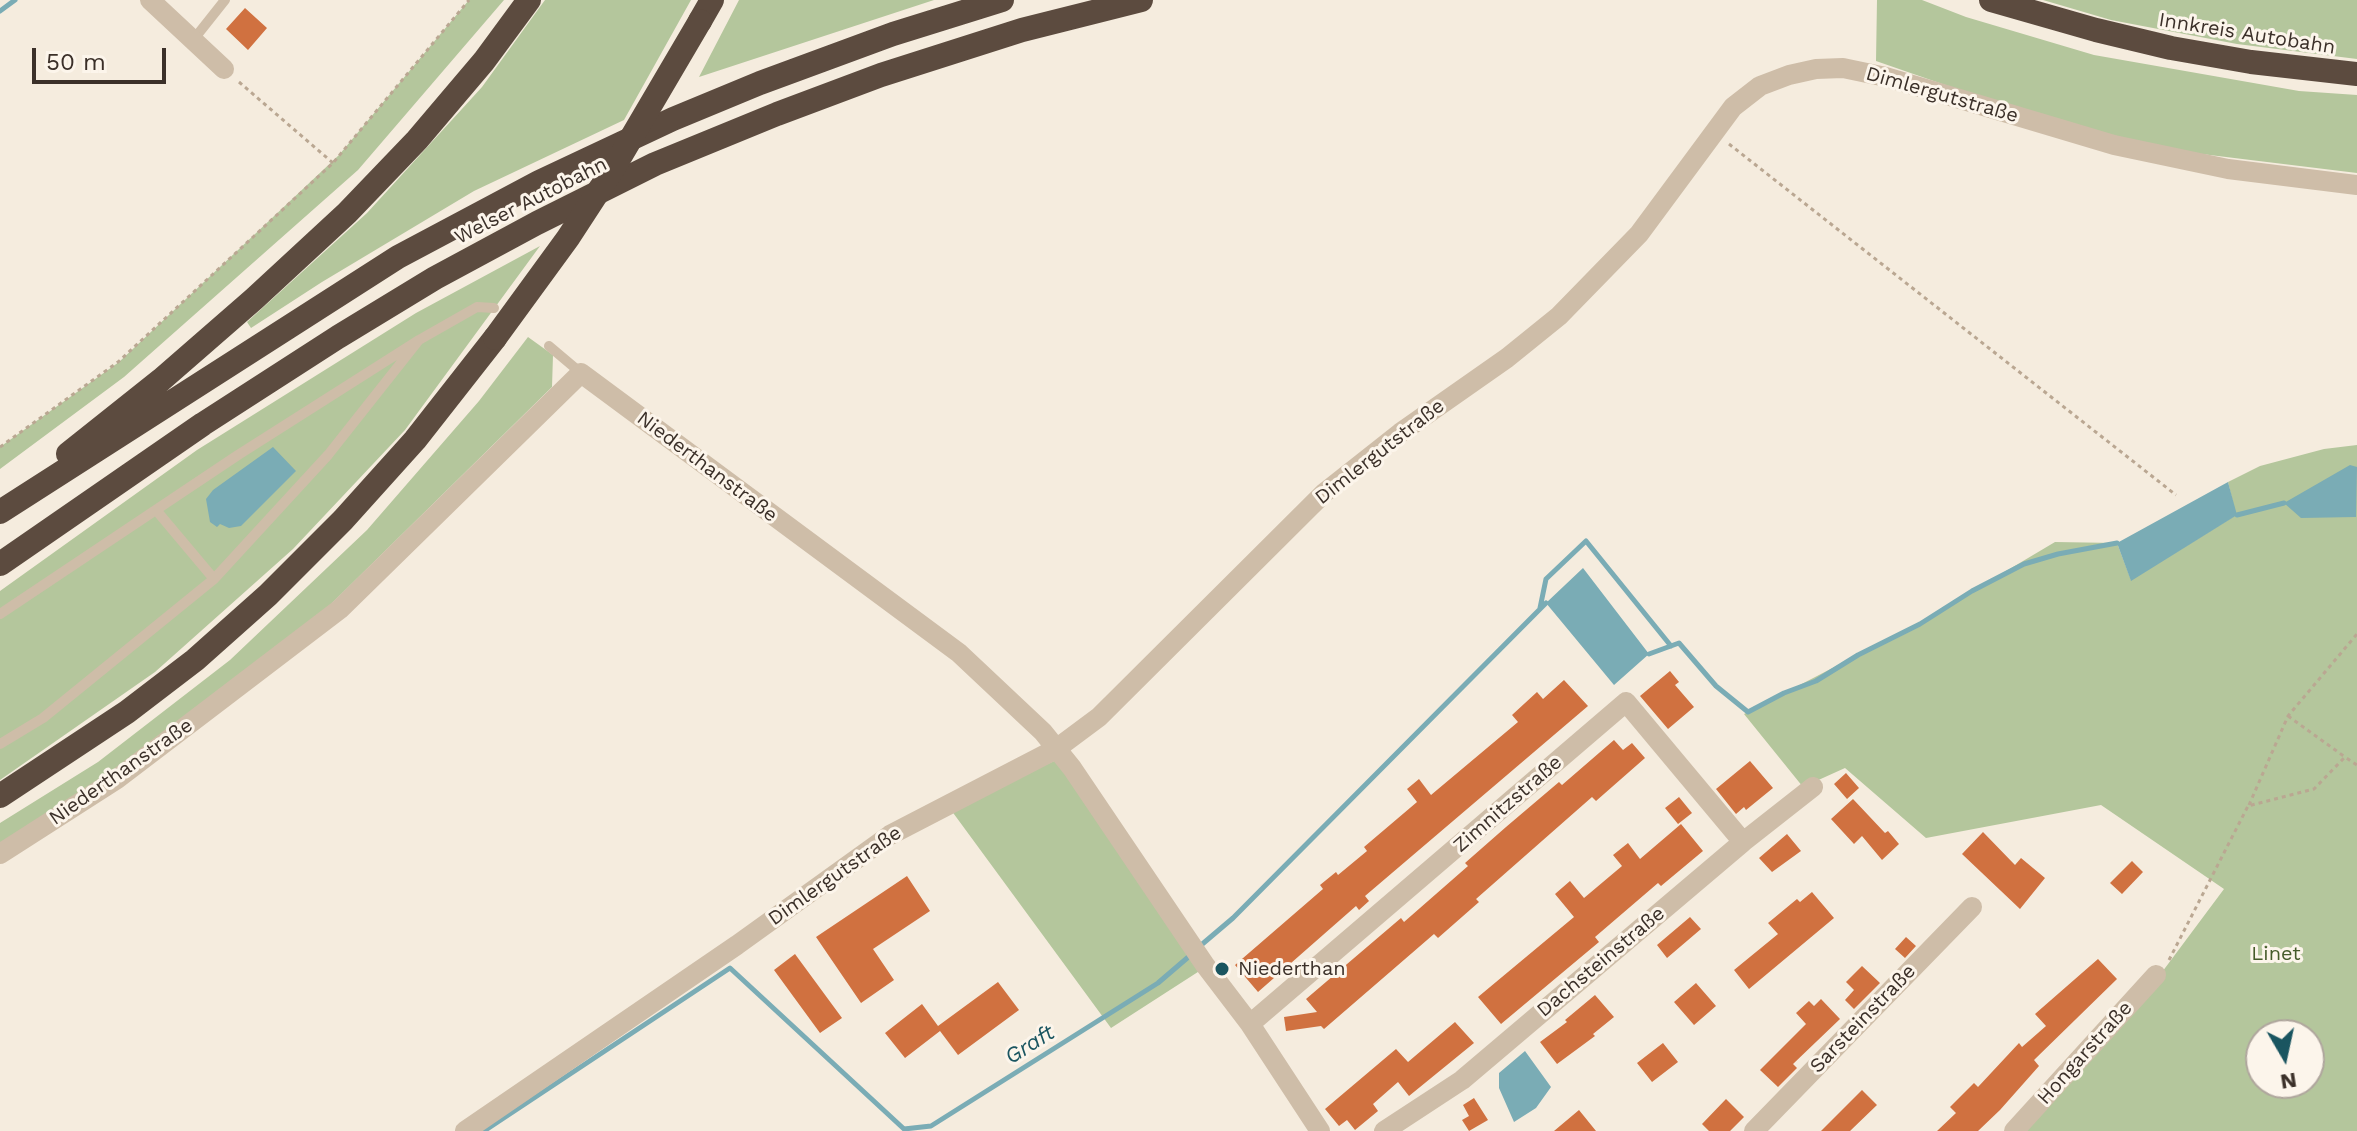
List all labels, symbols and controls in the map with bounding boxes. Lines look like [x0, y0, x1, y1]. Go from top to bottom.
street label: Innkreis Autobahn [2157, 8, 2337, 60]
scale bar [36, 32, 170, 82]
text: 50 m [46, 48, 106, 76]
street label: Dimlergutstraße [1863, 62, 2021, 128]
street label: Welser Autobahn [451, 152, 611, 250]
street label: Dimlergutstraße [1311, 394, 1449, 510]
street label: Niederthanstraße [632, 406, 782, 528]
street label: Niederthanstraße [45, 714, 197, 830]
street label: Zimnitzstraße [1449, 750, 1567, 858]
street label: Dimlergutstraße [764, 821, 906, 931]
street label: Dachsteinstraße [1532, 902, 1670, 1022]
park label: Linet [2251, 942, 2301, 966]
place label: Niederthan [1238, 957, 1346, 981]
marker: Niederthan [1213, 960, 1231, 978]
street label: Sarsteinstraße [1805, 960, 1921, 1078]
street label: Hongarstraße [2032, 996, 2138, 1110]
north arrow [2245, 1019, 2325, 1099]
water label: Graft [1000, 1020, 1060, 1070]
text: N [2279, 1068, 2299, 1095]

